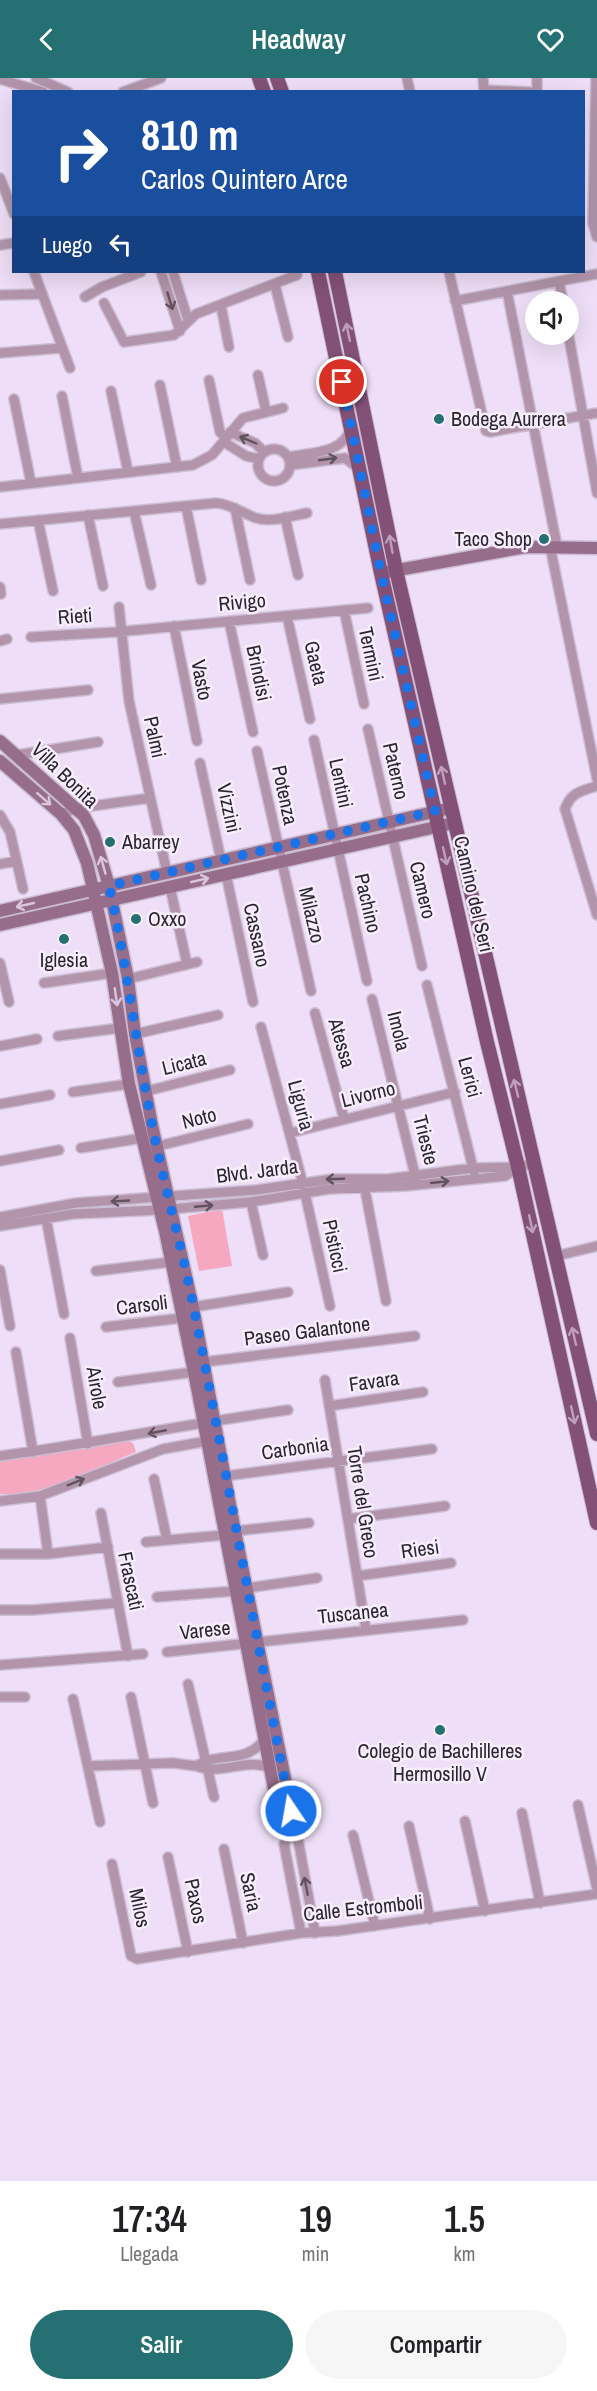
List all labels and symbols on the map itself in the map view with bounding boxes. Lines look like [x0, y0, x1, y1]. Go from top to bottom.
one-way arrow [166, 291, 177, 310]
one-way arrow [342, 323, 353, 343]
pin [316, 356, 367, 407]
place label: Bodega Aurrera [451, 405, 566, 432]
marker: Bodega Aurrera [432, 412, 446, 426]
one-way arrow [239, 434, 258, 445]
one-way arrow [318, 454, 338, 465]
place label: Taco Shop [454, 525, 532, 552]
marker: Taco Shop [537, 532, 551, 546]
one-way arrow [386, 535, 397, 554]
street label: Rivigo [217, 586, 267, 617]
street label: Rieti [57, 601, 93, 630]
street label: Termini [353, 624, 390, 683]
street label: Gaeta [298, 638, 335, 688]
street label: Brindisi [240, 642, 279, 703]
street label: Vasto [185, 657, 220, 702]
street label: Palmi [138, 714, 173, 760]
street label: Villa Bonita [26, 736, 105, 813]
street label: Paterno [377, 740, 416, 802]
street label: Lentini [323, 756, 360, 810]
street label: Potenza [266, 763, 305, 827]
one-way arrow [437, 766, 448, 785]
street label: Vizzini [211, 781, 248, 835]
one-way arrow [36, 792, 51, 806]
place label: Abarrey [121, 828, 180, 855]
street label: Camino del Seri [448, 833, 501, 955]
marker: Abarrey [103, 835, 117, 849]
one-way arrow [440, 845, 451, 865]
one-way arrow [97, 856, 108, 875]
street label: Camero [404, 858, 443, 921]
street label: Pachino [349, 871, 388, 935]
one-way arrow [190, 874, 210, 885]
street label: Milazzo [293, 884, 332, 945]
one-way arrow [16, 900, 35, 911]
street label: Cassano [238, 900, 277, 969]
place label: Oxxo [148, 905, 186, 932]
marker: Oxxo [129, 912, 143, 926]
marker: Iglesia [57, 932, 71, 946]
place label: Iglesia [40, 946, 88, 973]
one-way arrow [110, 987, 121, 1007]
street label: Imola [382, 1008, 417, 1054]
street label: Atessa [322, 1014, 362, 1071]
street label: Licata [159, 1044, 209, 1081]
street label: Lerici [452, 1054, 489, 1100]
street label: Livorno [338, 1074, 398, 1113]
street label: Liguria [282, 1077, 321, 1133]
one-way arrow [509, 1079, 521, 1098]
street label: Noto [179, 1100, 219, 1135]
street label: Trieste [407, 1112, 446, 1168]
street label: Blvd. Jarda [215, 1152, 299, 1189]
one-way arrow [325, 1174, 345, 1185]
one-way arrow [429, 1176, 449, 1187]
one-way arrow [111, 1195, 131, 1206]
one-way arrow [194, 1200, 214, 1211]
one-way arrow [526, 1214, 537, 1234]
street label: Pisticci [317, 1217, 354, 1275]
street label: Carsoli [115, 1288, 169, 1321]
street label: Paseo Galantone [242, 1309, 371, 1352]
one-way arrow [568, 1327, 580, 1346]
street label: Airole [80, 1363, 115, 1411]
street label: Favara [347, 1364, 401, 1397]
one-way arrow [568, 1405, 579, 1424]
one-way arrow [148, 1427, 167, 1438]
street label: Carbonia [260, 1429, 330, 1466]
street label: Torre del Greco [341, 1444, 386, 1560]
one-way arrow [67, 1476, 85, 1487]
street label: Riesi [399, 1532, 441, 1565]
street label: Frascati [112, 1549, 151, 1613]
street label: Tuscanea [316, 1595, 389, 1630]
street label: Varese [178, 1613, 232, 1646]
marker: Colegio de Bachilleres Hermosillo V [433, 1723, 447, 1737]
place label: Colegio de Bachilleres Hermosillo V [358, 1737, 523, 1787]
position arrow [259, 1779, 323, 1843]
street label: Saria [234, 1870, 269, 1914]
street label: Paxos [179, 1876, 214, 1926]
one-way arrow [300, 1876, 311, 1896]
street label: Milos [123, 1886, 158, 1930]
street label: Calle Estromboli [302, 1888, 424, 1927]

